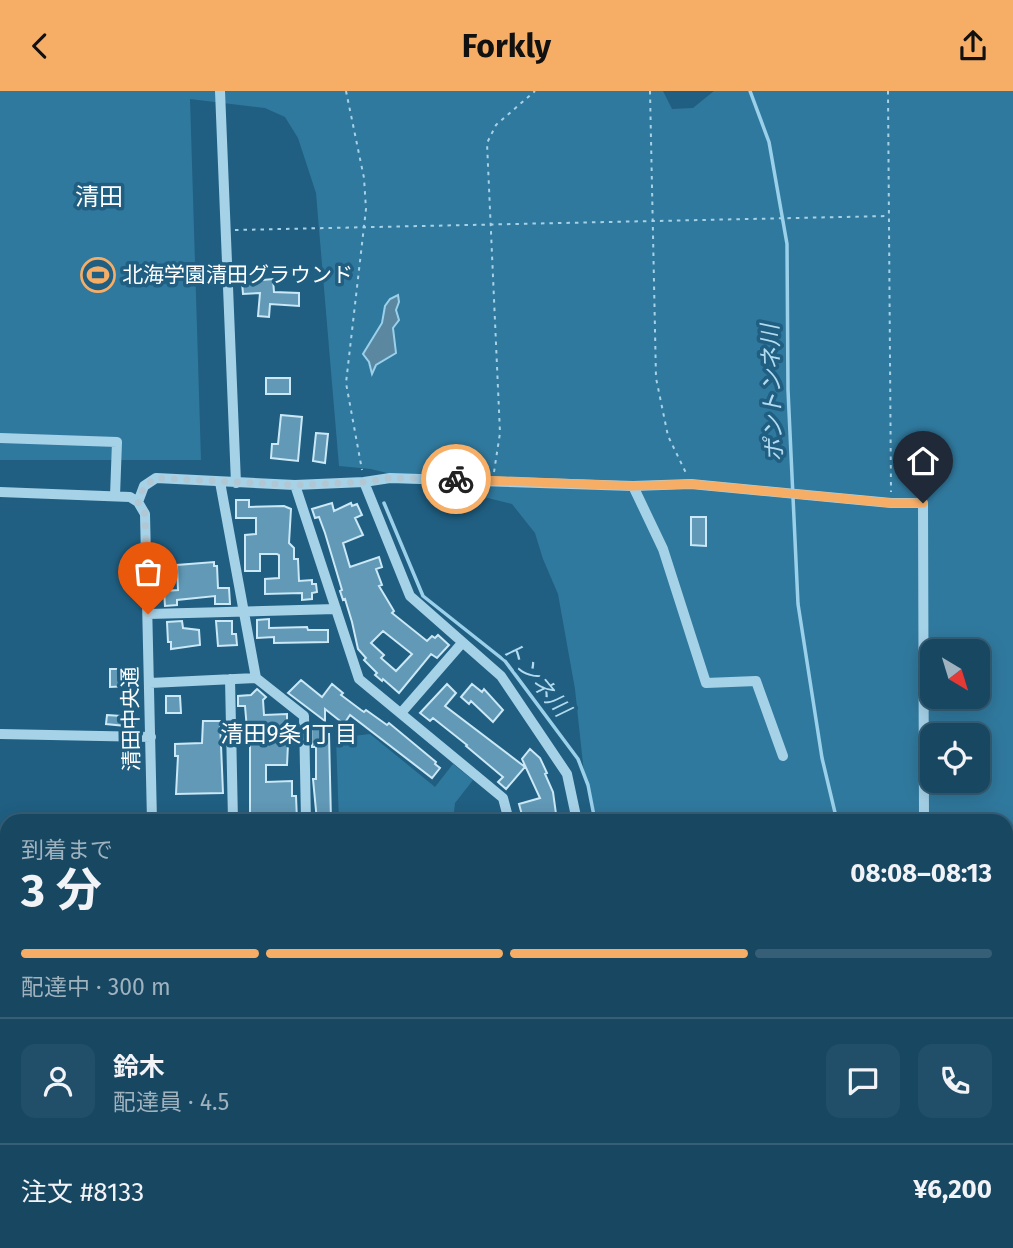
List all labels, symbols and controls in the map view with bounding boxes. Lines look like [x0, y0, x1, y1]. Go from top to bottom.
icon: back [21, 27, 59, 65]
text: Forkly [462, 27, 551, 65]
icon: share [954, 27, 992, 65]
district label: 清田 [75, 183, 123, 211]
sports icon: 北海学園清田グラウンド [79, 256, 117, 294]
place label: 北海学園清田グラウンド [122, 262, 353, 288]
water label: ポントンネ川 [756, 321, 788, 462]
pin [893, 431, 953, 503]
icon: home [904, 442, 942, 480]
courier [421, 444, 491, 514]
icon: bike [437, 460, 475, 498]
pin [118, 542, 178, 614]
icon: bag [129, 553, 167, 591]
water label: トンネ川 [496, 634, 578, 724]
north arrow [920, 639, 990, 709]
map controls [920, 639, 990, 793]
street label: 清田中央通 [117, 666, 145, 772]
district label: 清田9条1丁目 [220, 720, 358, 748]
button: locate [920, 723, 990, 793]
text: 到着まで [21, 836, 113, 864]
text: 08:08–08:13 [850, 858, 992, 889]
text: 3 分 [21, 863, 102, 918]
text: 配達中 · 300 m [21, 973, 171, 1001]
button: person [21, 1044, 95, 1118]
button: chat [826, 1044, 900, 1118]
button: phone [918, 1044, 992, 1118]
text: 鈴木 [113, 1052, 165, 1083]
text: 配達員 · 4.5 [113, 1088, 229, 1116]
text: ¥6,200 [913, 1174, 992, 1205]
text: 注文 #8133 [21, 1177, 144, 1208]

